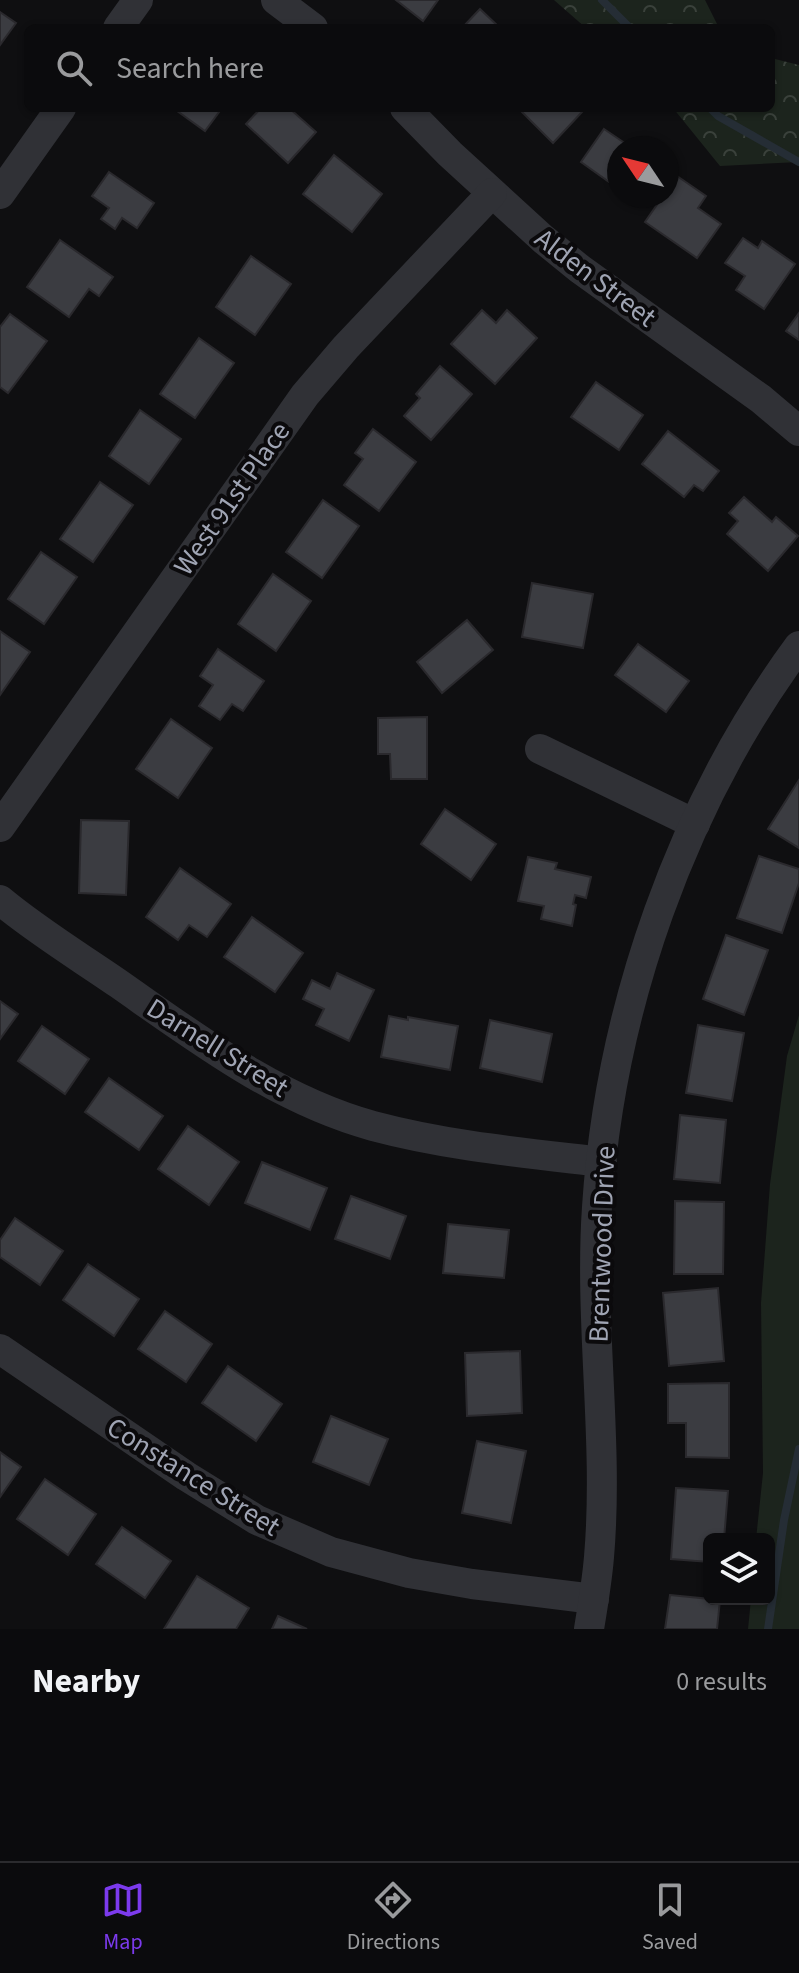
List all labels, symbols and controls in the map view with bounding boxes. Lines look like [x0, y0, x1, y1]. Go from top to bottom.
search box [24, 24, 775, 112]
icon: search [52, 46, 96, 90]
text: Search here [116, 47, 264, 90]
north arrow [607, 136, 679, 208]
street label: Alden Street [526, 219, 665, 337]
street label: West 91st Place [164, 414, 300, 584]
street label: Darnell Street [139, 988, 296, 1108]
street label: Brentwood Drive [579, 1145, 625, 1343]
street label: Constance Street [99, 1407, 288, 1546]
map controls [703, 1533, 775, 1605]
button: layers [703, 1533, 775, 1605]
text: Nearby [32, 1657, 140, 1706]
text: 0 results [676, 1663, 767, 1700]
tab: Map [101, 1878, 145, 1958]
tab: Directions [347, 1878, 440, 1958]
tab: Saved [642, 1878, 698, 1958]

